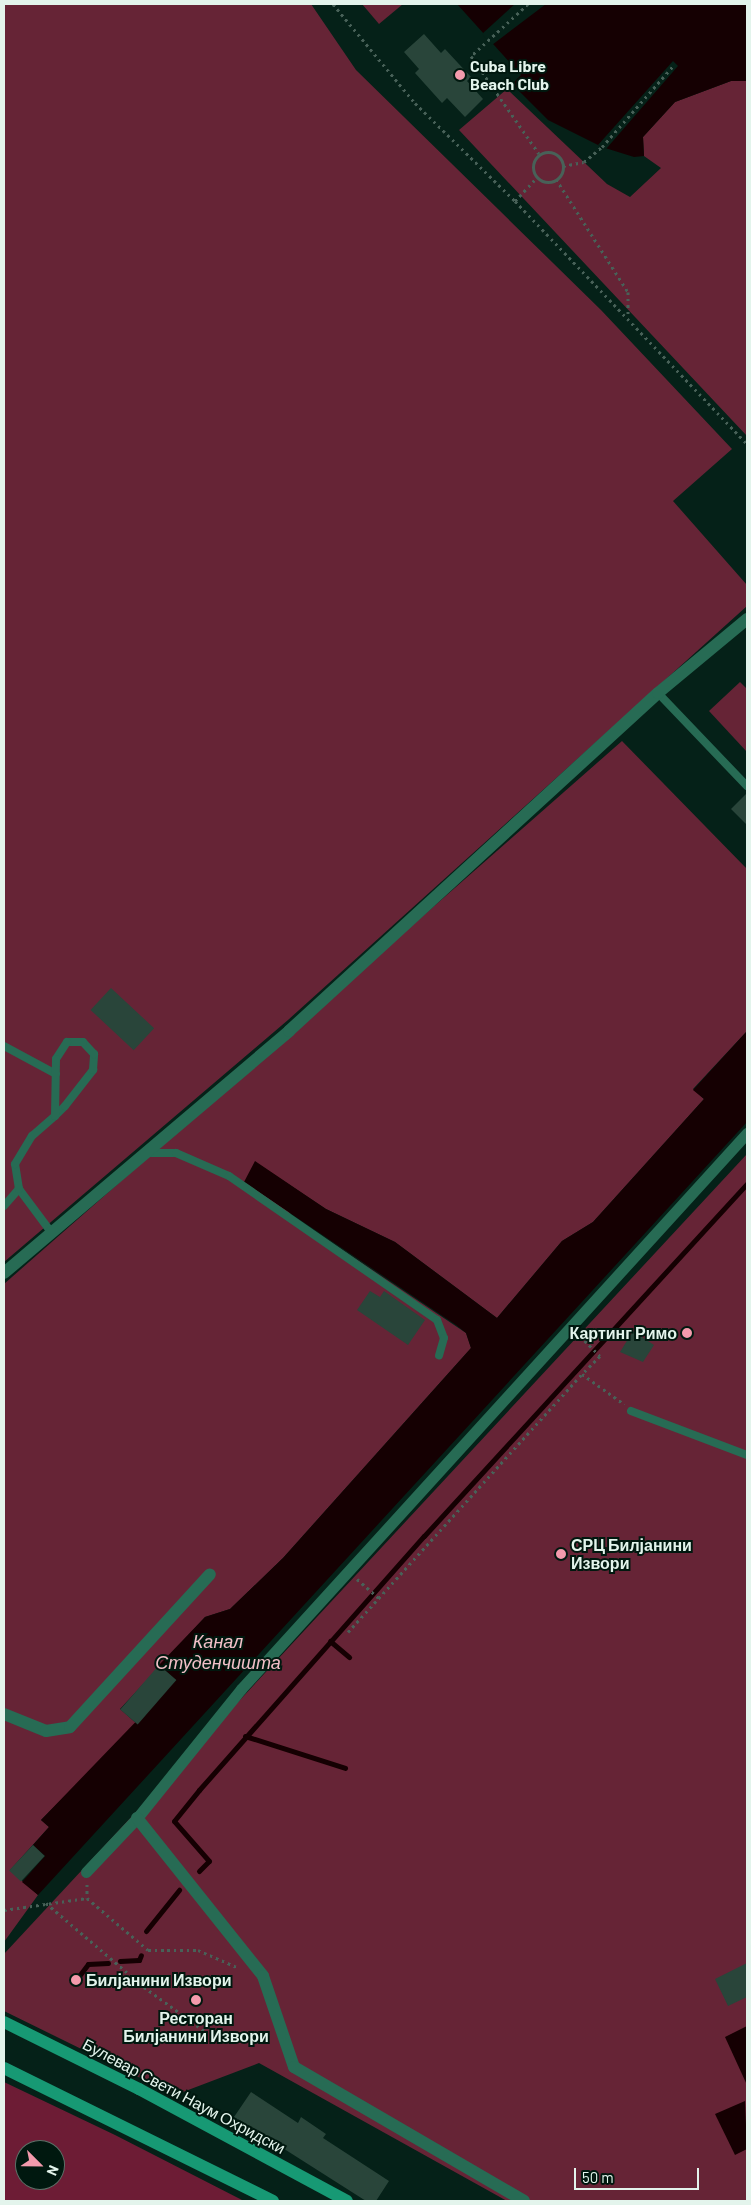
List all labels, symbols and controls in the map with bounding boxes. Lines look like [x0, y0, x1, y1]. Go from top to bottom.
place label: Cuba Libre Beach Club [470, 56, 549, 94]
marker: Cuba Libre Beach Club [454, 69, 466, 81]
place label: Картинг Римо [569, 1323, 677, 1343]
marker: Картинг Римо [681, 1327, 693, 1339]
place label: СРЦ Билјанини Извори [571, 1535, 692, 1573]
marker: СРЦ Билјанини Извори [555, 1548, 567, 1560]
water label: Канал Студенчишта [155, 1631, 281, 1674]
place label: Билјанини Извори [86, 1970, 232, 1990]
marker: Билјанини Извори [70, 1974, 82, 1986]
marker: Ресторан Билјанини Извори [190, 1994, 202, 2006]
place label: Ресторан Билјанини Извори [123, 2008, 269, 2046]
street label: Булевар Свети Наум Охридски [79, 2034, 289, 2158]
north arrow [15, 2140, 65, 2190]
scale bar [576, 2158, 701, 2190]
text: N [44, 2163, 63, 2178]
text: 50 m [582, 2168, 614, 2186]

